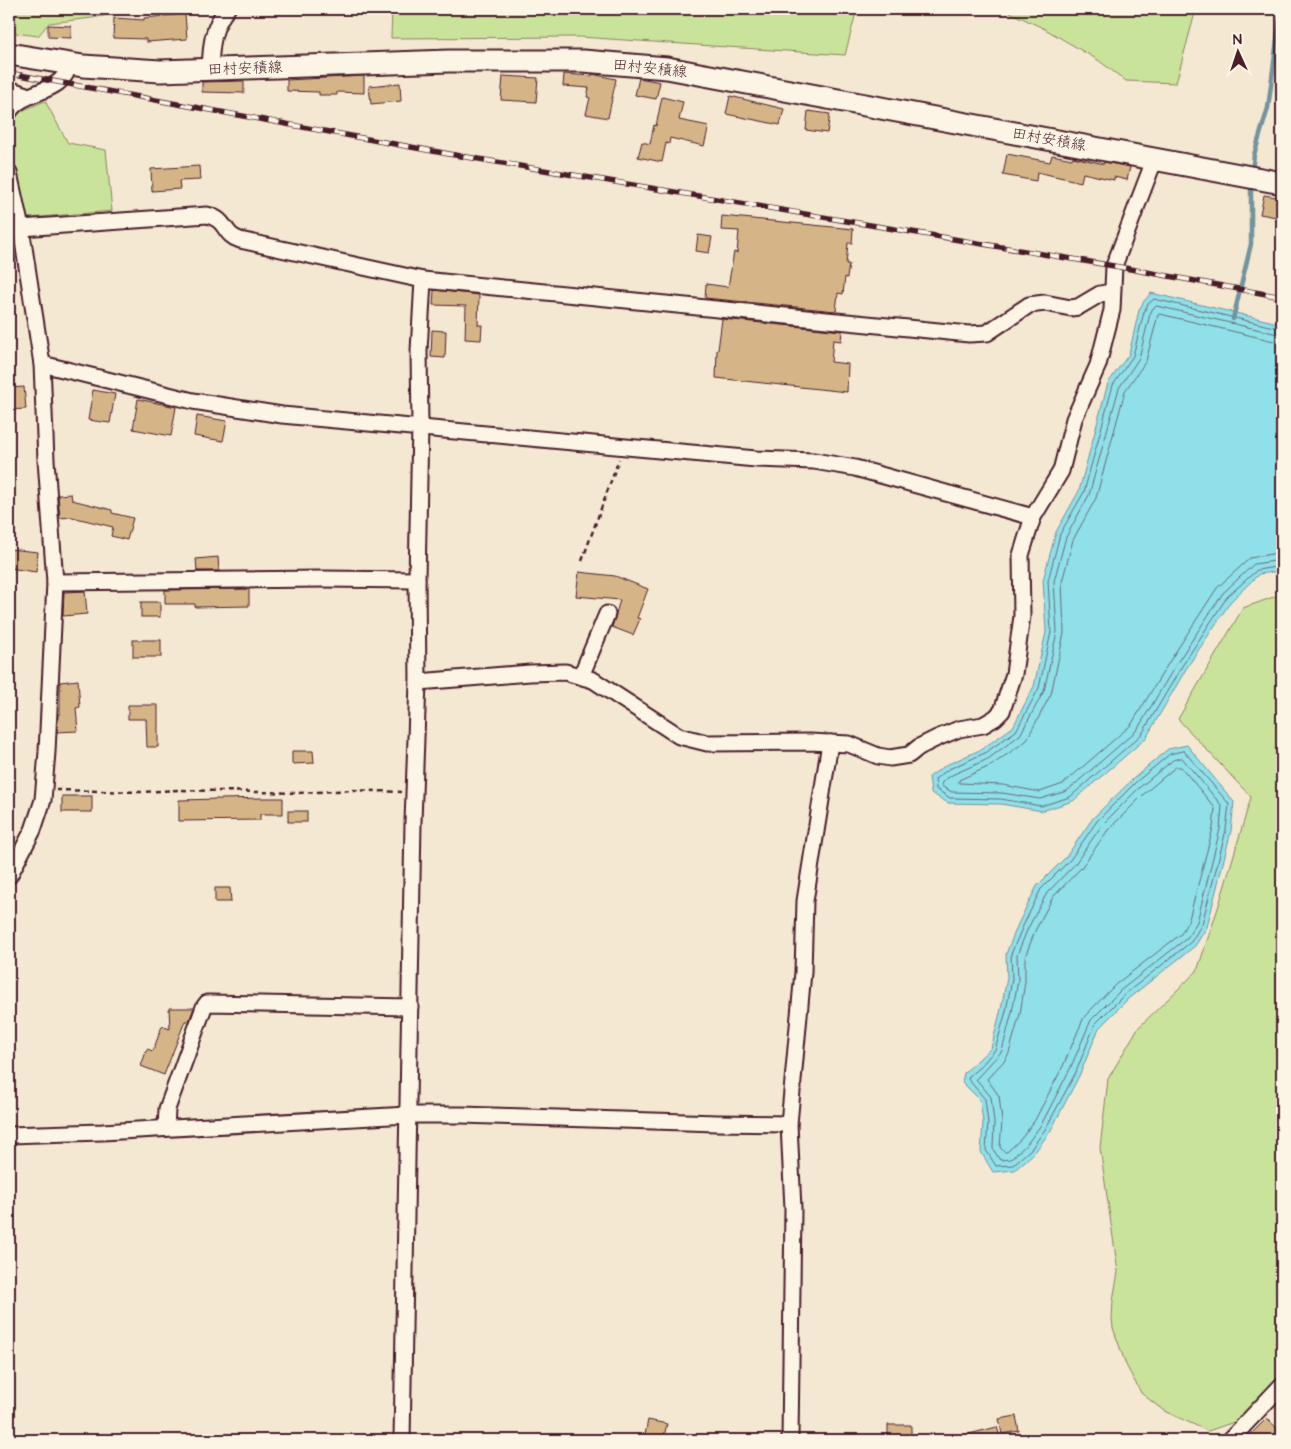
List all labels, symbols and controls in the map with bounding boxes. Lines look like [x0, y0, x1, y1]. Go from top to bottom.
north arrow [1214, 28, 1264, 78]
text: N [1232, 30, 1242, 50]
street label: 田村安積線 [612, 54, 688, 83]
street label: 田村安積線 [207, 57, 283, 80]
street label: 田村安積線 [1010, 123, 1088, 156]

